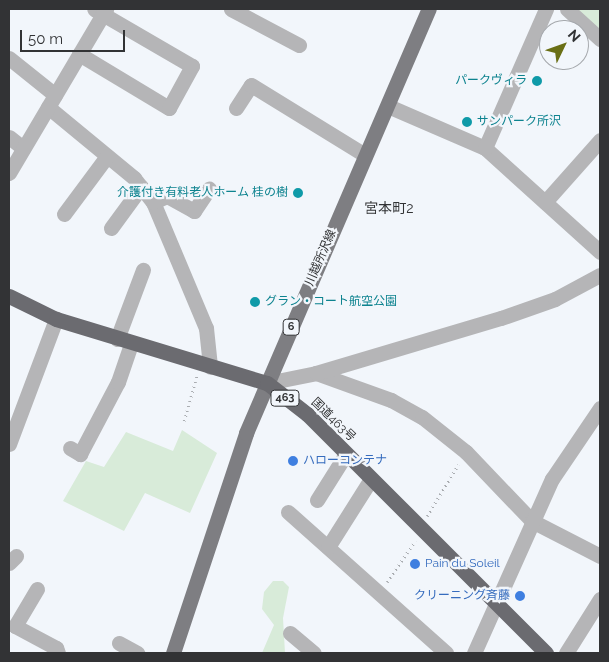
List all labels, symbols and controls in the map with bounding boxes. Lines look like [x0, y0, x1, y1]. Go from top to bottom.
scale bar [22, 20, 128, 52]
north arrow [539, 20, 589, 70]
text: N [565, 26, 584, 45]
text: 50 m [28, 30, 63, 48]
place label: パークヴィラ [455, 74, 527, 88]
marker: パークヴィラ [531, 75, 543, 87]
place label: サンパーク所沢 [477, 115, 561, 129]
marker: サンパーク所沢 [461, 116, 473, 128]
place label: 介護付き有料老人ホーム 桂の樹 [117, 186, 288, 200]
marker: 介護付き有料老人ホーム 桂の樹 [292, 187, 304, 199]
district label: 宮本町2 [364, 200, 414, 216]
street label: 川越所沢線 [303, 228, 339, 288]
place label: グラン・コート航空公園 [265, 295, 397, 309]
marker: グラン・コート航空公園 [249, 296, 261, 308]
road number: 6 [282, 318, 300, 336]
road number: 463 [270, 389, 300, 406]
street label: 国道463号 [308, 395, 358, 445]
place label: ハローコンテナ [303, 454, 387, 468]
marker: ハローコンテナ [287, 455, 299, 467]
place label: Pain du Soleil [425, 557, 500, 571]
marker: Pain du Soleil [409, 558, 421, 570]
place label: クリーニング斉藤 [414, 589, 510, 603]
marker: クリーニング斉藤 [514, 590, 526, 602]

